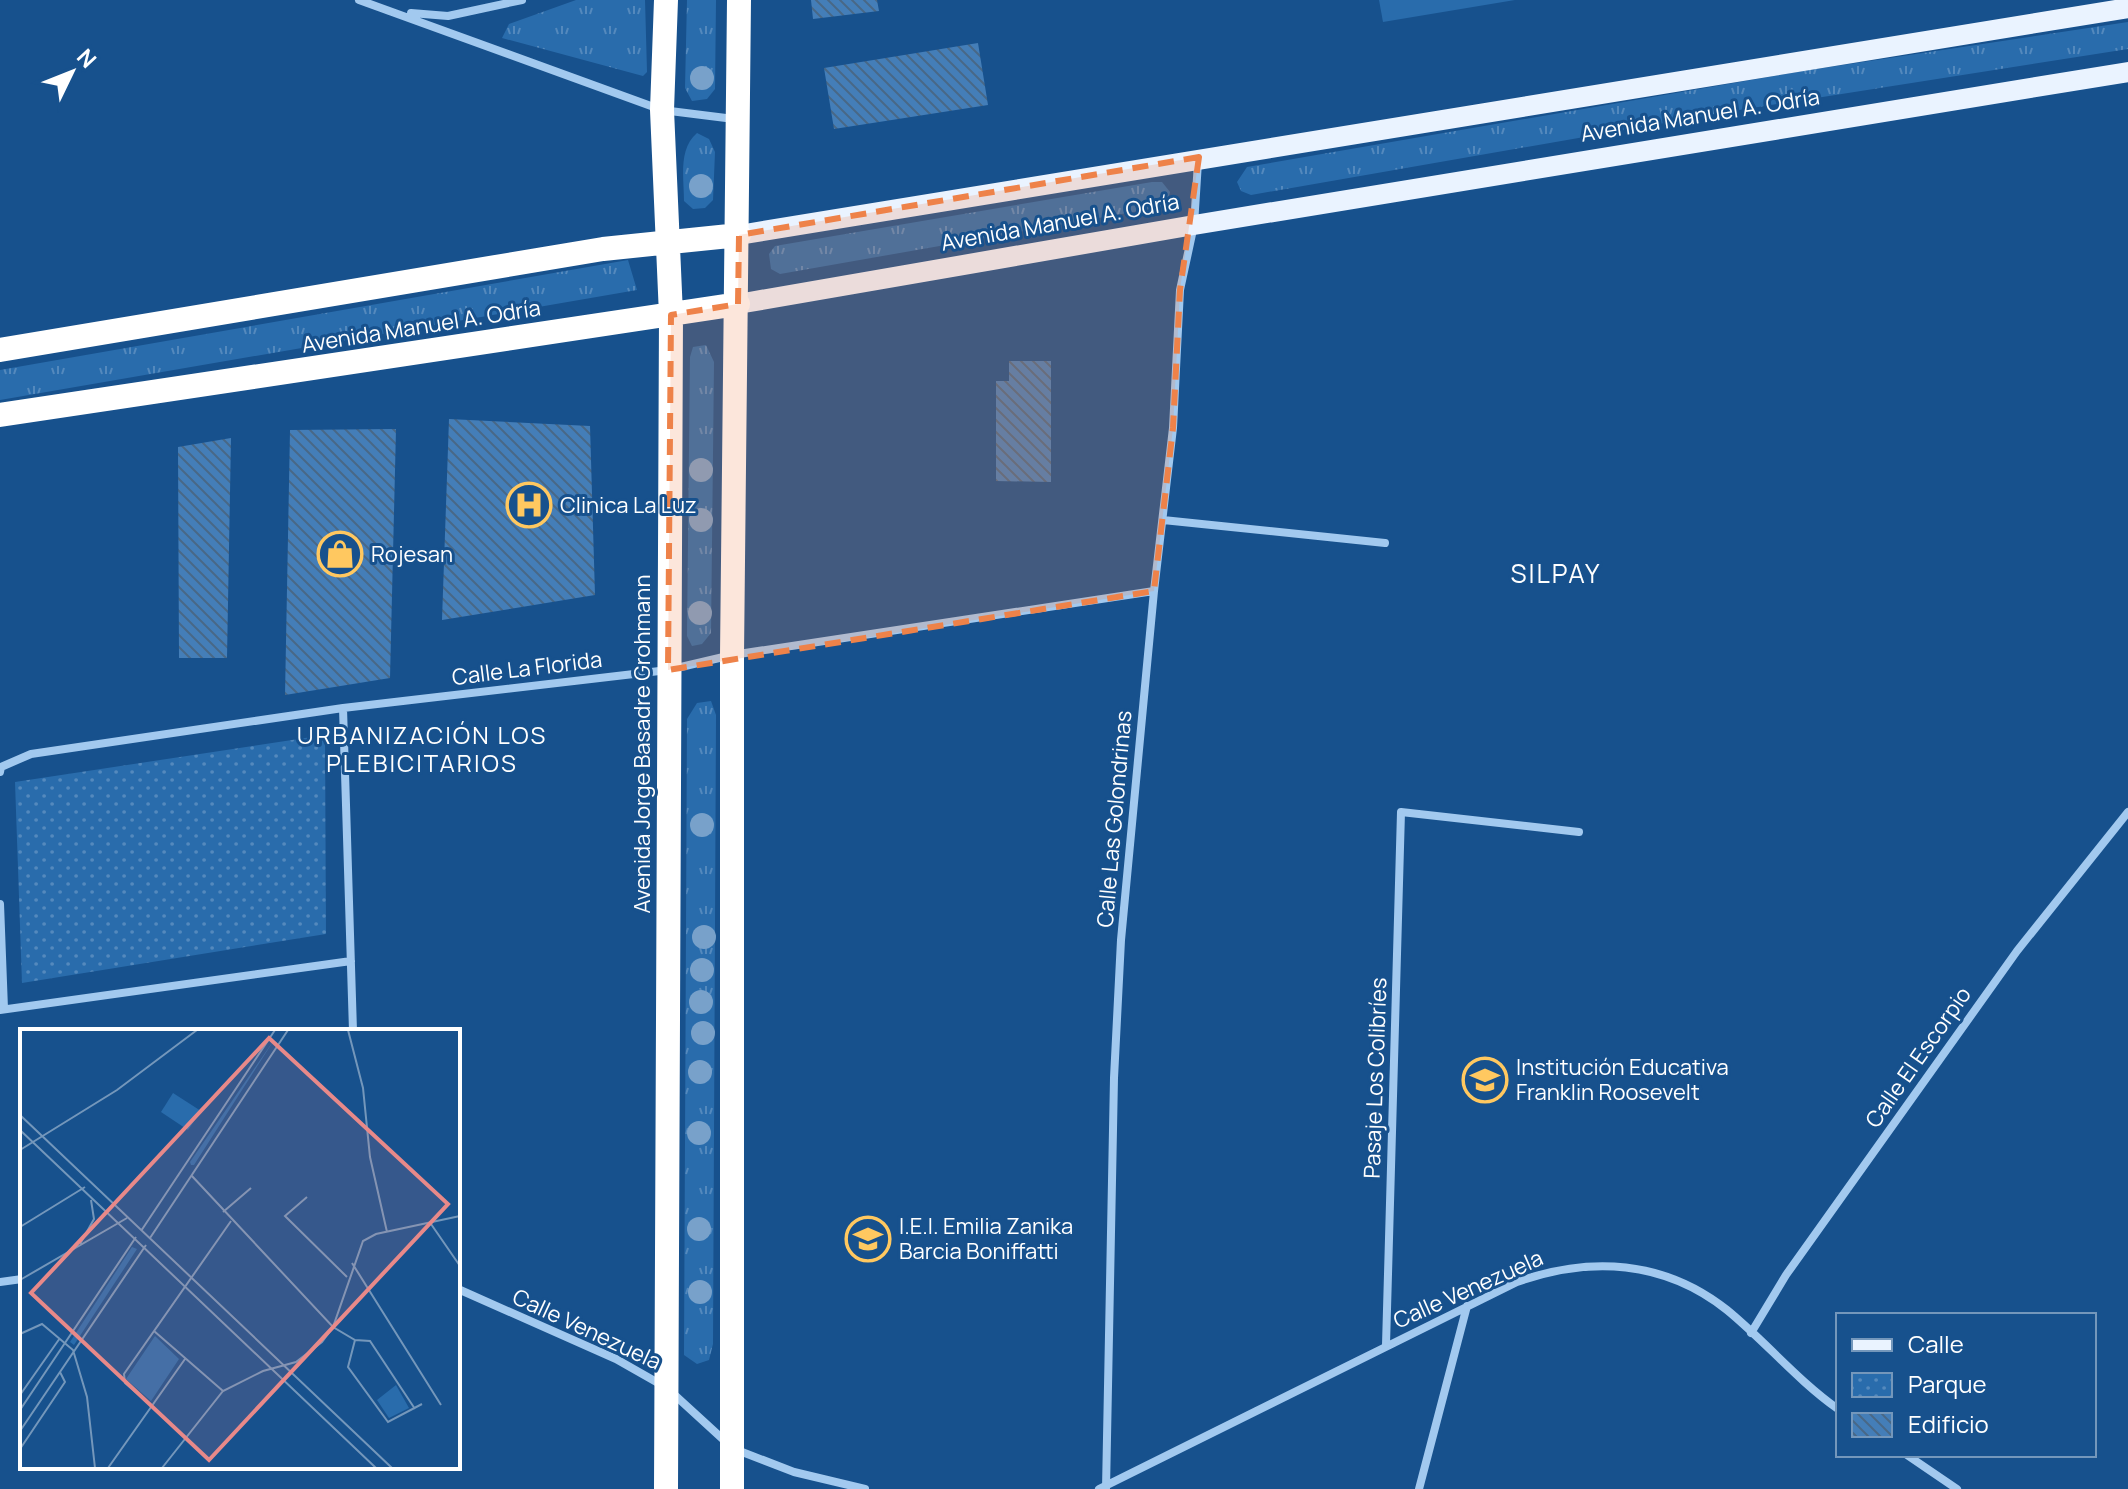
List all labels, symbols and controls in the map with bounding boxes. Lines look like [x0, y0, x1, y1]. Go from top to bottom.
north arrow [32, 32, 112, 112]
text: N [70, 42, 103, 74]
street label: Avenida Manuel A. Odría [1578, 81, 1822, 149]
street label: Avenida Manuel A. Odría [938, 186, 1182, 258]
street label: Avenida Manuel A. Odría [299, 292, 543, 360]
hospital icon: Clinica La Luz [505, 481, 553, 529]
place label: Clinica La Luz [560, 490, 697, 520]
shop icon: Rojesan [316, 530, 364, 578]
place label: Rojesan [371, 539, 453, 569]
district label: SILPAY [1510, 555, 1602, 591]
street label: Avenida Jorge Basadre Grohmann [627, 575, 657, 913]
street label: Calle La Florida [450, 644, 604, 692]
street label: Calle Las Golondrinas [1090, 709, 1138, 929]
district label: URBANIZACIÓN LOS PLEBICITARIOS [297, 718, 547, 779]
street label: Pasaje Los Colibríes [1356, 977, 1394, 1179]
street label: Calle El Escorpio [1858, 981, 1978, 1133]
inset map [20, 1029, 460, 1469]
place label: Institución Educativa Franklin Roosevelt [1516, 1052, 1729, 1107]
school or university icon: Institución Educativa Franklin Roosevelt [1461, 1056, 1509, 1104]
place label: I.E.I. Emilia Zanika Barcia Boniffatti [899, 1211, 1073, 1266]
school or university icon: I.E.I. Emilia Zanika Barcia Boniffatti [844, 1215, 892, 1263]
street label: Calle Venezuela [1388, 1243, 1548, 1335]
street label: Calle Venezuela [508, 1281, 666, 1377]
legend [1836, 1313, 2096, 1457]
text: Calle [1908, 1327, 1964, 1360]
text: Parque [1908, 1367, 1986, 1400]
text: Edificio [1908, 1407, 1989, 1440]

